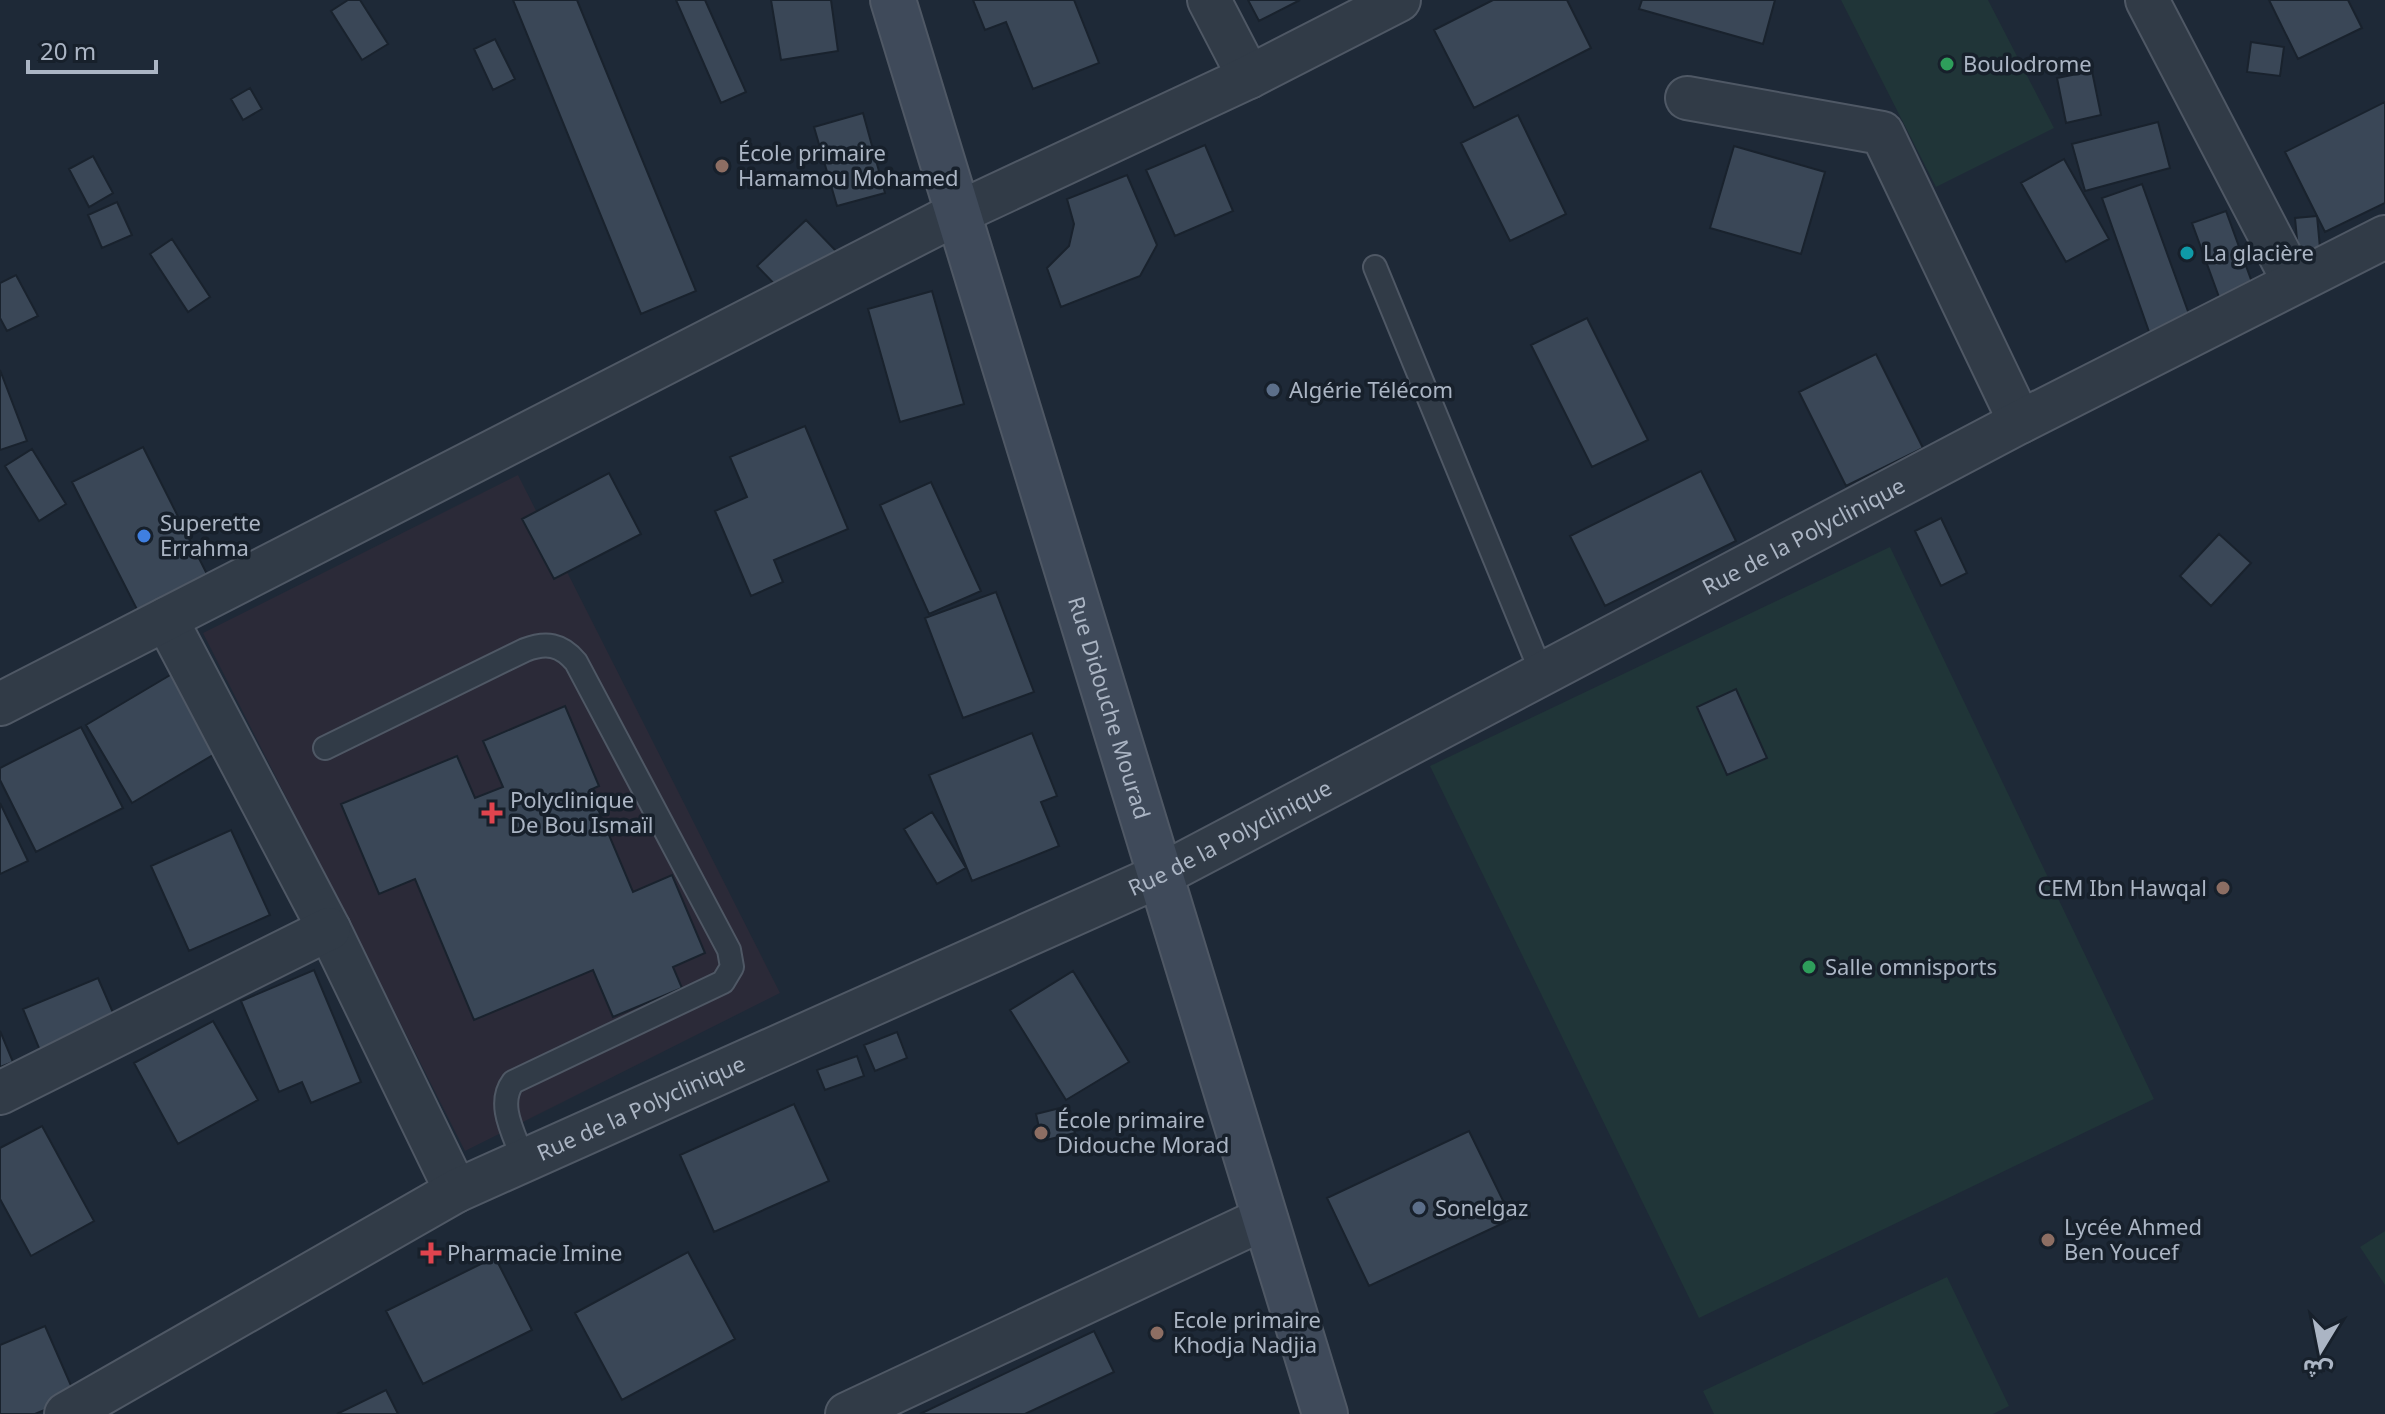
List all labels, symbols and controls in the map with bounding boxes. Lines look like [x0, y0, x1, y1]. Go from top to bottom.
scale bar [28, 24, 156, 74]
text: 20 m [40, 34, 96, 67]
place label: Boulodrome [1963, 48, 2092, 78]
marker: Boulodrome [1938, 55, 1956, 73]
place label: École primaire Hamamou Mohamed [738, 137, 958, 192]
marker: École primaire Hamamou Mohamed [713, 157, 731, 175]
place label: La glacière [2203, 237, 2314, 267]
marker: La glacière [2178, 244, 2196, 262]
place label: Algérie Télécom [1289, 374, 1453, 404]
marker: Algérie Télécom [1264, 381, 1282, 399]
street label: Rue de la Polyclinique [1696, 470, 1909, 601]
place label: Superette Errahma [160, 507, 261, 562]
marker: Superette Errahma [135, 527, 153, 545]
street label: Rue Didouche Mourad [1062, 592, 1158, 822]
street label: Rue de la Polyclinique [1123, 772, 1336, 902]
place label: Polyclinique De Bou Ismaïl [510, 784, 653, 839]
marker: Polyclinique De Bou Ismaïl [481, 802, 503, 824]
place label: CEM Ibn Hawqal [2037, 872, 2207, 902]
marker: CEM Ibn Hawqal [2214, 879, 2232, 897]
place label: Salle omnisports [1825, 951, 1997, 981]
marker: Salle omnisports [1800, 958, 1818, 976]
street label: Rue de la Polyclinique [532, 1047, 750, 1167]
place label: École primaire Didouche Morad [1057, 1104, 1229, 1159]
marker: École primaire Didouche Morad [1032, 1124, 1050, 1142]
place label: Sonelgaz [1435, 1192, 1528, 1222]
marker: Sonelgaz [1410, 1199, 1428, 1217]
place label: Lycée Ahmed Ben Youcef [2064, 1211, 2202, 1266]
marker: Lycée Ahmed Ben Youcef [2039, 1231, 2057, 1249]
place label: Pharmacie Imine [447, 1237, 622, 1267]
marker: Pharmacie Imine [422, 1244, 440, 1262]
place label: Ecole primaire Khodja Nadjia [1173, 1304, 1321, 1359]
north arrow [2281, 1310, 2361, 1390]
marker: Ecole primaire Khodja Nadjia [1148, 1324, 1166, 1342]
text: ش [2300, 1353, 2335, 1388]

